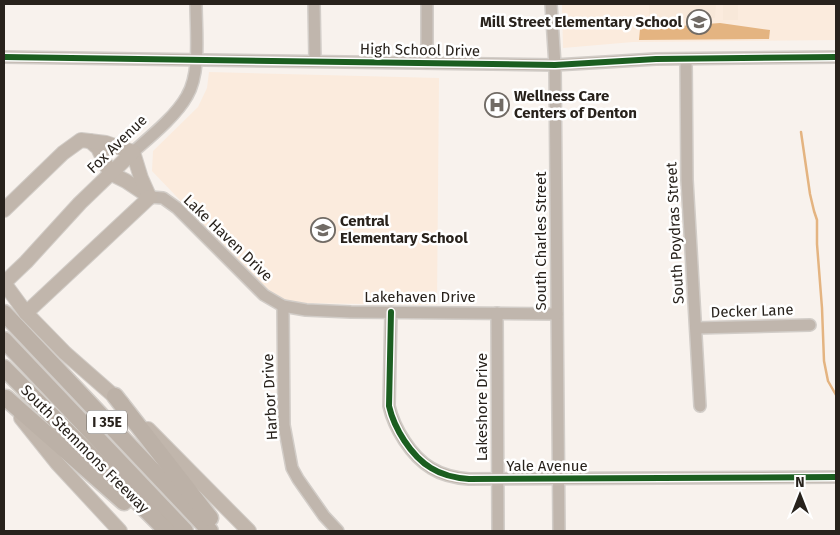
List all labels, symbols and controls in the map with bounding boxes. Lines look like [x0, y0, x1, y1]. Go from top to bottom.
school or university icon: Mill Street Elementary School [686, 9, 712, 35]
place label: Mill Street Elementary School [480, 13, 683, 31]
street label: High School Drive [360, 40, 480, 60]
place label: Wellness Care Centers of Denton [514, 87, 637, 122]
hospital icon: Wellness Care Centers of Denton [484, 92, 510, 118]
street label: Fox Avenue [83, 111, 151, 177]
street label: South Poydras Street [662, 161, 688, 304]
street label: South Charles Street [532, 171, 550, 311]
street label: Lake Haven Drive [180, 191, 276, 285]
place label: Central Elementary School [340, 212, 468, 247]
school or university icon: Central Elementary School [310, 217, 336, 243]
street label: Lakehaven Drive [364, 288, 476, 306]
street label: Decker Lane [710, 301, 794, 321]
street label: Harbor Drive [259, 353, 281, 441]
street label: Lakeshore Drive [473, 353, 491, 461]
street label: South Stemmons Freeway [17, 381, 153, 517]
road number: I 35E [87, 411, 127, 434]
street label: Yale Avenue [506, 457, 588, 475]
north arrow [775, 470, 825, 520]
text: N [795, 474, 805, 491]

